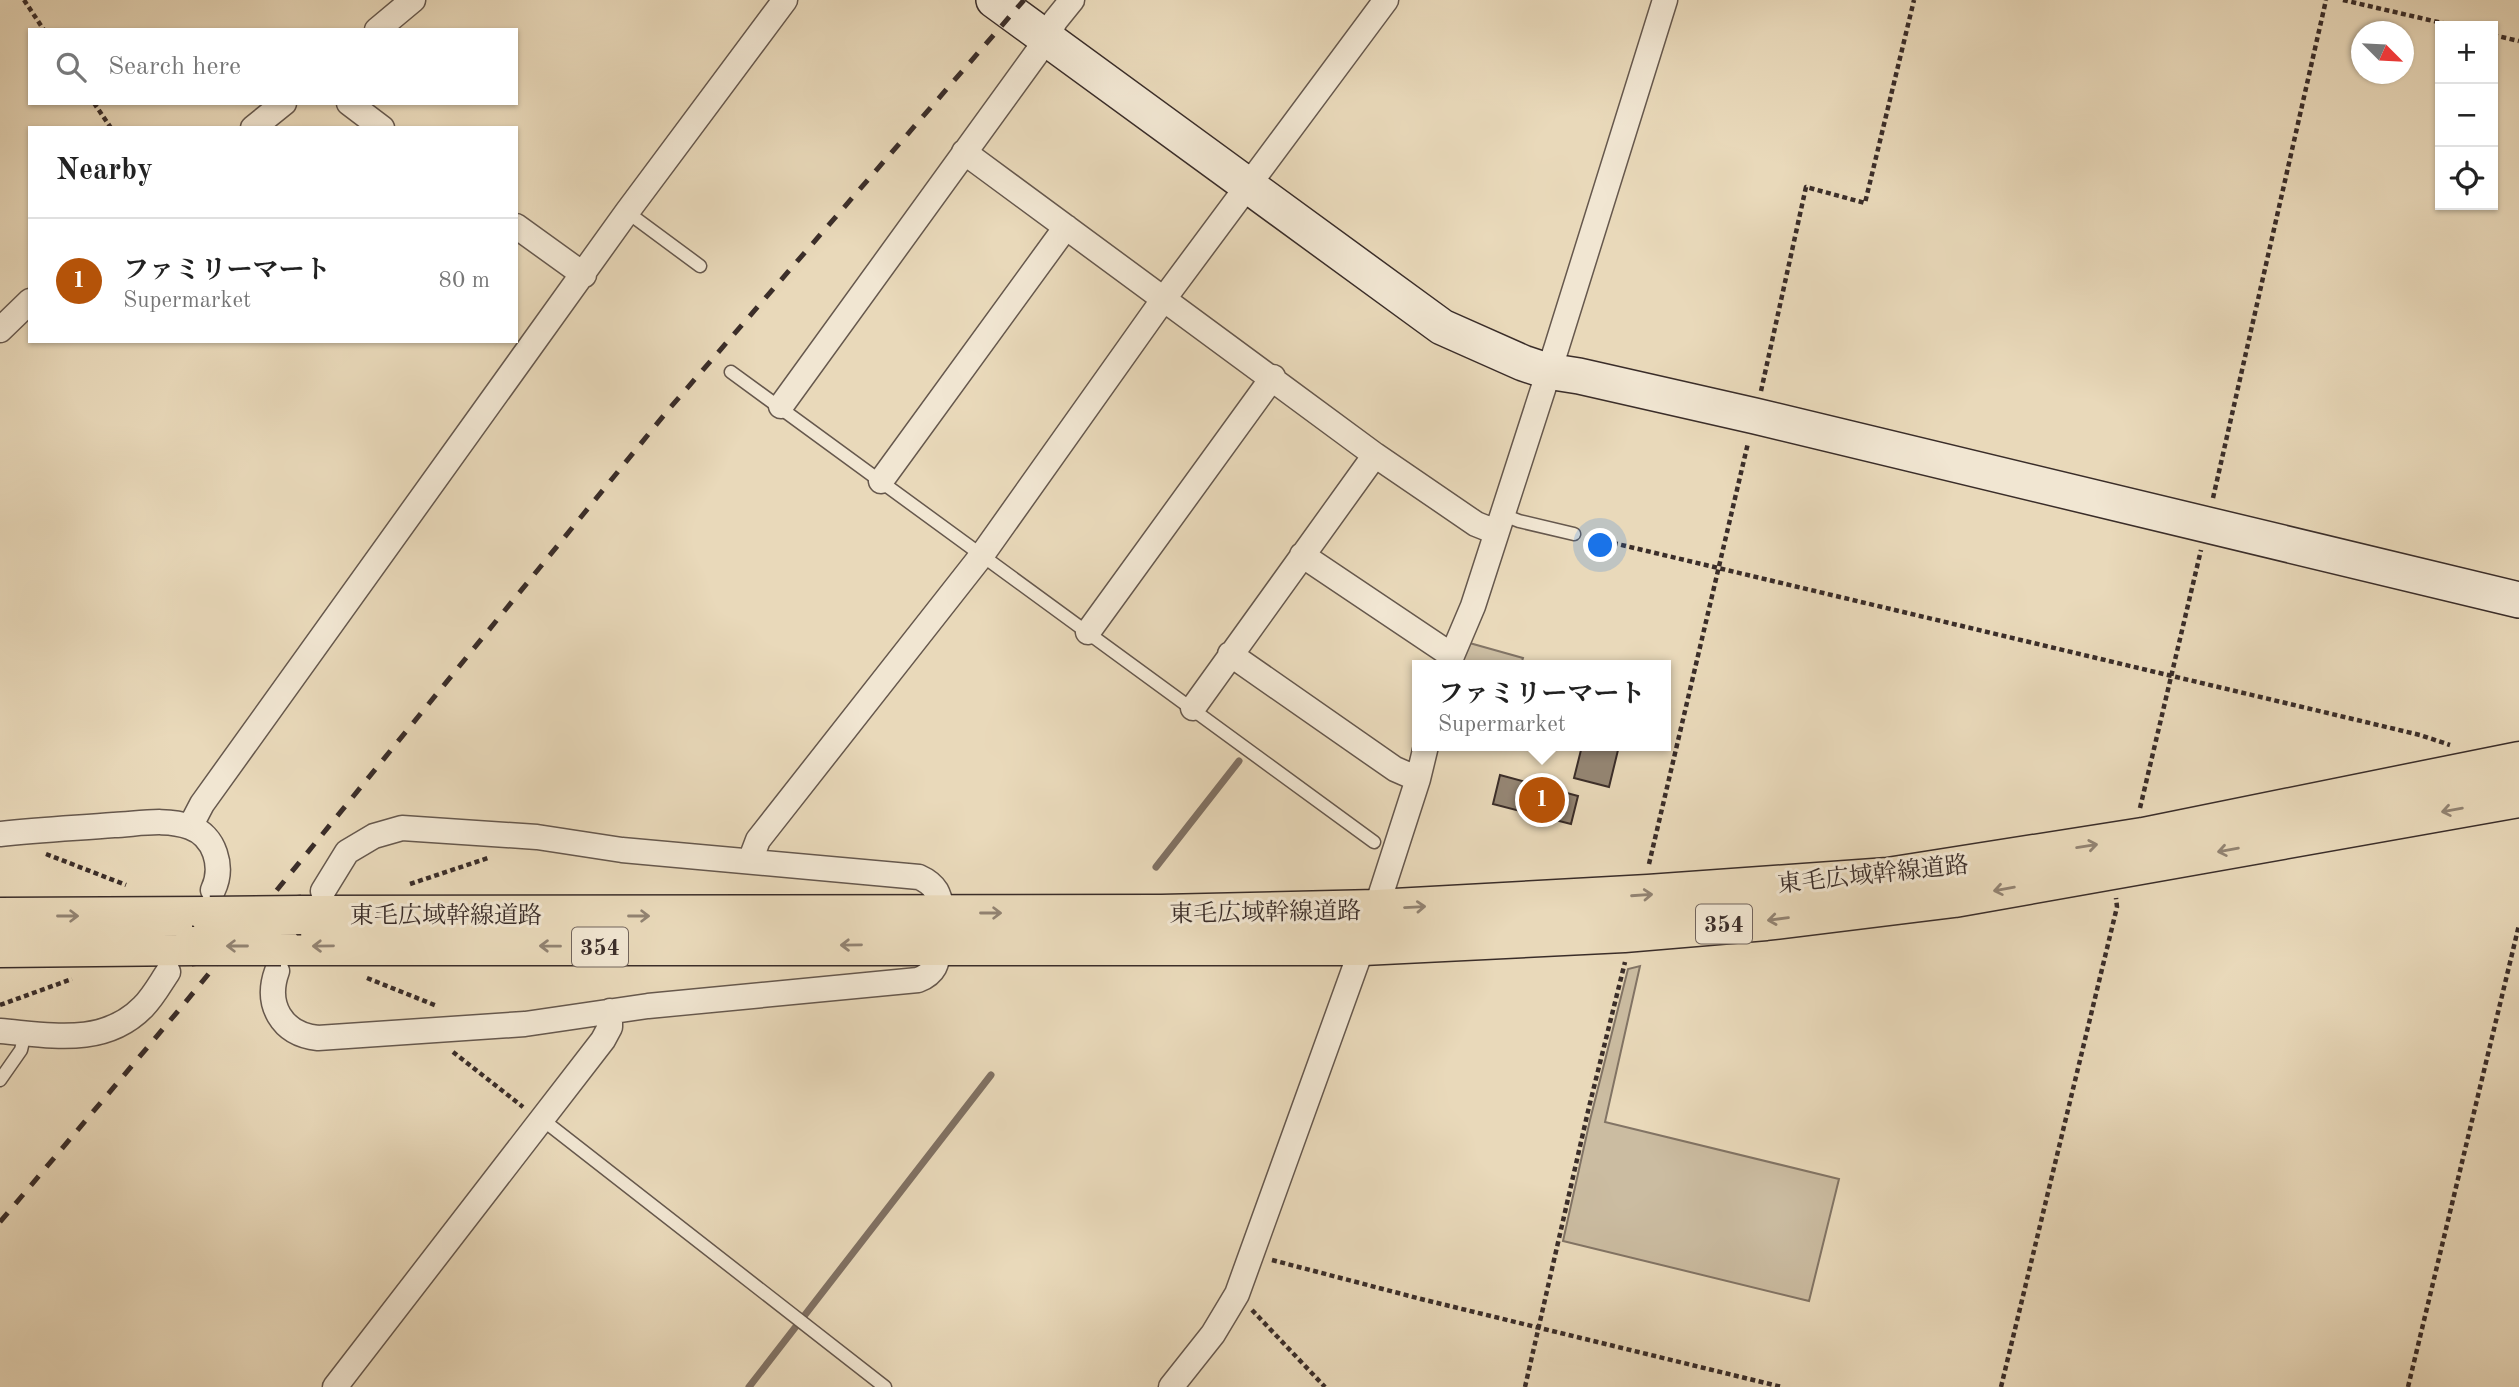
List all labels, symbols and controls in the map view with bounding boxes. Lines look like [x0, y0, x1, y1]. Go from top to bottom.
north arrow [2351, 21, 2414, 84]
map controls [2435, 21, 2498, 210]
button: + [2435, 21, 2498, 84]
search box [28, 28, 518, 105]
icon: search [52, 48, 90, 86]
text: Search here [108, 54, 241, 80]
button: − [2435, 84, 2498, 147]
button: locate [2435, 147, 2498, 210]
text: Nearby [56, 156, 153, 186]
text: ファミリーマート [123, 258, 330, 284]
text: 1 [72, 269, 86, 292]
text: 80 m [439, 269, 490, 292]
text: Supermarket [123, 289, 251, 312]
your location [1583, 528, 1617, 562]
popup [1412, 660, 1671, 751]
text: ファミリーマート [1438, 682, 1645, 708]
text: Supermarket [1438, 713, 1566, 736]
pin: 1 [1519, 774, 1565, 826]
one-way arrow [2441, 804, 2464, 817]
one-way arrow [2075, 839, 2098, 852]
one-way arrow [2217, 844, 2240, 857]
street label: 東毛広域幹線道路 [1776, 851, 1970, 898]
one-way arrow [1993, 883, 2016, 897]
one-way arrow [1630, 888, 1653, 901]
street label: 東毛広域幹線道路 [1169, 897, 1361, 928]
one-way arrow [1403, 900, 1426, 913]
street label: 東毛広域幹線道路 [350, 902, 542, 929]
road number: 354 [1696, 904, 1752, 944]
one-way arrow [980, 906, 1003, 920]
one-way arrow [627, 909, 650, 923]
one-way arrow [56, 910, 79, 923]
one-way arrow [1767, 913, 1790, 926]
road number: 354 [572, 928, 628, 966]
one-way arrow [225, 939, 248, 953]
one-way arrow [311, 939, 334, 953]
one-way arrow [539, 939, 562, 953]
one-way arrow [840, 939, 863, 952]

